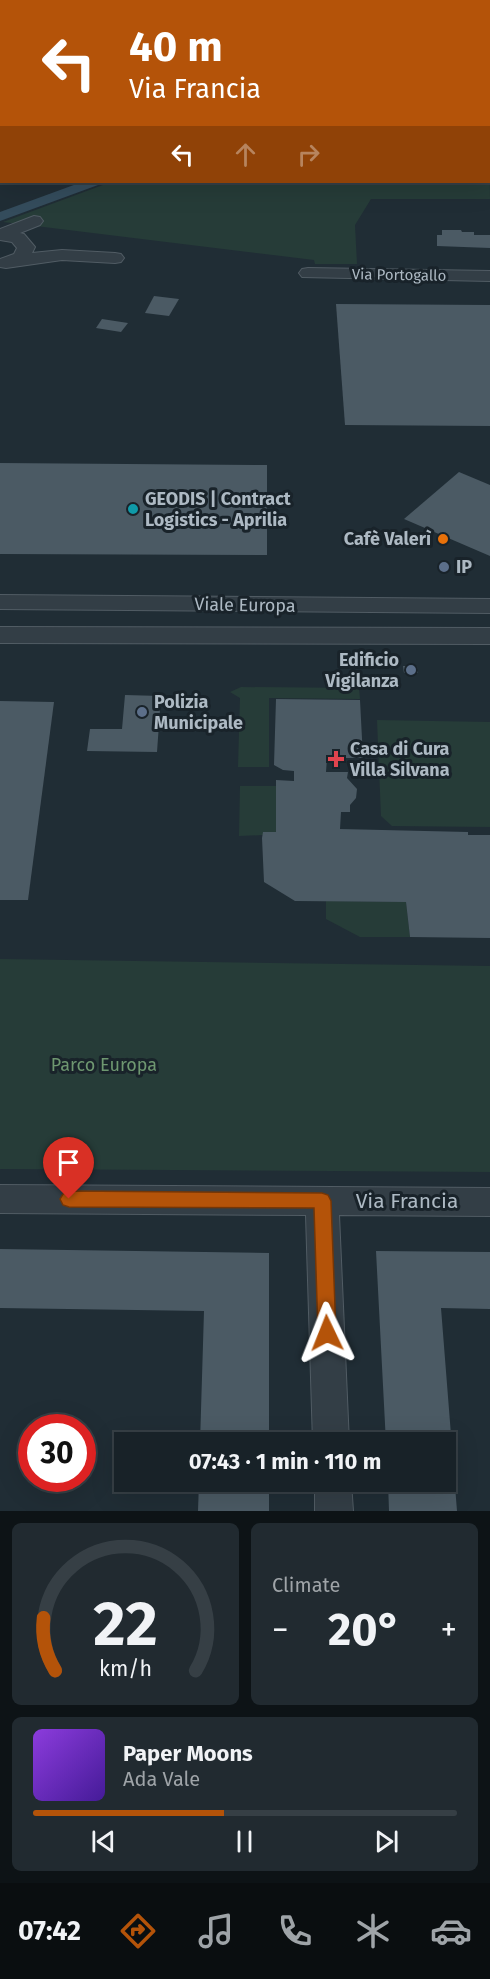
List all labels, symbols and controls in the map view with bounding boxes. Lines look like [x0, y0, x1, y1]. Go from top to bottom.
text: 40 m [129, 22, 223, 72]
icon: left [30, 24, 108, 102]
text: Via Francia [129, 73, 261, 105]
icon: left [166, 138, 199, 171]
icon: ahead [229, 138, 262, 171]
icon: right [292, 138, 325, 171]
street label: Via Portogallo [352, 265, 446, 285]
place label: GEODIS | Contract Logistics - Aprilia [145, 488, 292, 531]
marker: GEODIS | Contract Logistics - Aprilia [126, 502, 140, 516]
place label: Cafè Valerì [344, 528, 432, 550]
marker: Cafè Valerì [436, 532, 450, 546]
place label: IP [456, 556, 472, 578]
marker: IP [437, 560, 451, 574]
street label: Viale Europa [194, 593, 296, 617]
place label: Edificio Vigilanza [324, 649, 399, 692]
marker: Edificio Vigilanza [404, 663, 418, 677]
place label: Polizia Municipale [154, 691, 243, 734]
marker: Polizia Municipale [135, 705, 149, 719]
place label: Casa di Cura Villa Silvana [349, 738, 450, 781]
marker: Casa di Cura Villa Silvana [327, 750, 345, 768]
park label: Parco Europa [51, 1054, 157, 1076]
pin [43, 1137, 94, 1199]
icon: arrive [52, 1146, 85, 1179]
street label: Via Francia [356, 1188, 458, 1214]
position arrow [295, 1301, 359, 1365]
speed limit sign: 30 [18, 1414, 96, 1492]
text: 07:43 · 1 min · 110 m [189, 1448, 381, 1475]
text: Climate [272, 1573, 340, 1597]
text: 22 [93, 1587, 158, 1662]
text: 20° [328, 1603, 401, 1657]
text: − [272, 1610, 289, 1650]
text: + [441, 1610, 457, 1650]
text: km/h [99, 1656, 152, 1682]
text: Paper Moons [123, 1740, 253, 1767]
text: Ada Vale [123, 1767, 200, 1791]
icon: previous [87, 1825, 120, 1858]
icon: pause [228, 1825, 261, 1858]
icon: next [370, 1825, 403, 1858]
icon: directions [117, 1910, 159, 1952]
icon: music [195, 1910, 237, 1952]
icon: phone [274, 1910, 316, 1952]
icon: climate [352, 1910, 394, 1952]
icon: car [430, 1910, 472, 1952]
text: 07:42 [18, 1915, 81, 1947]

